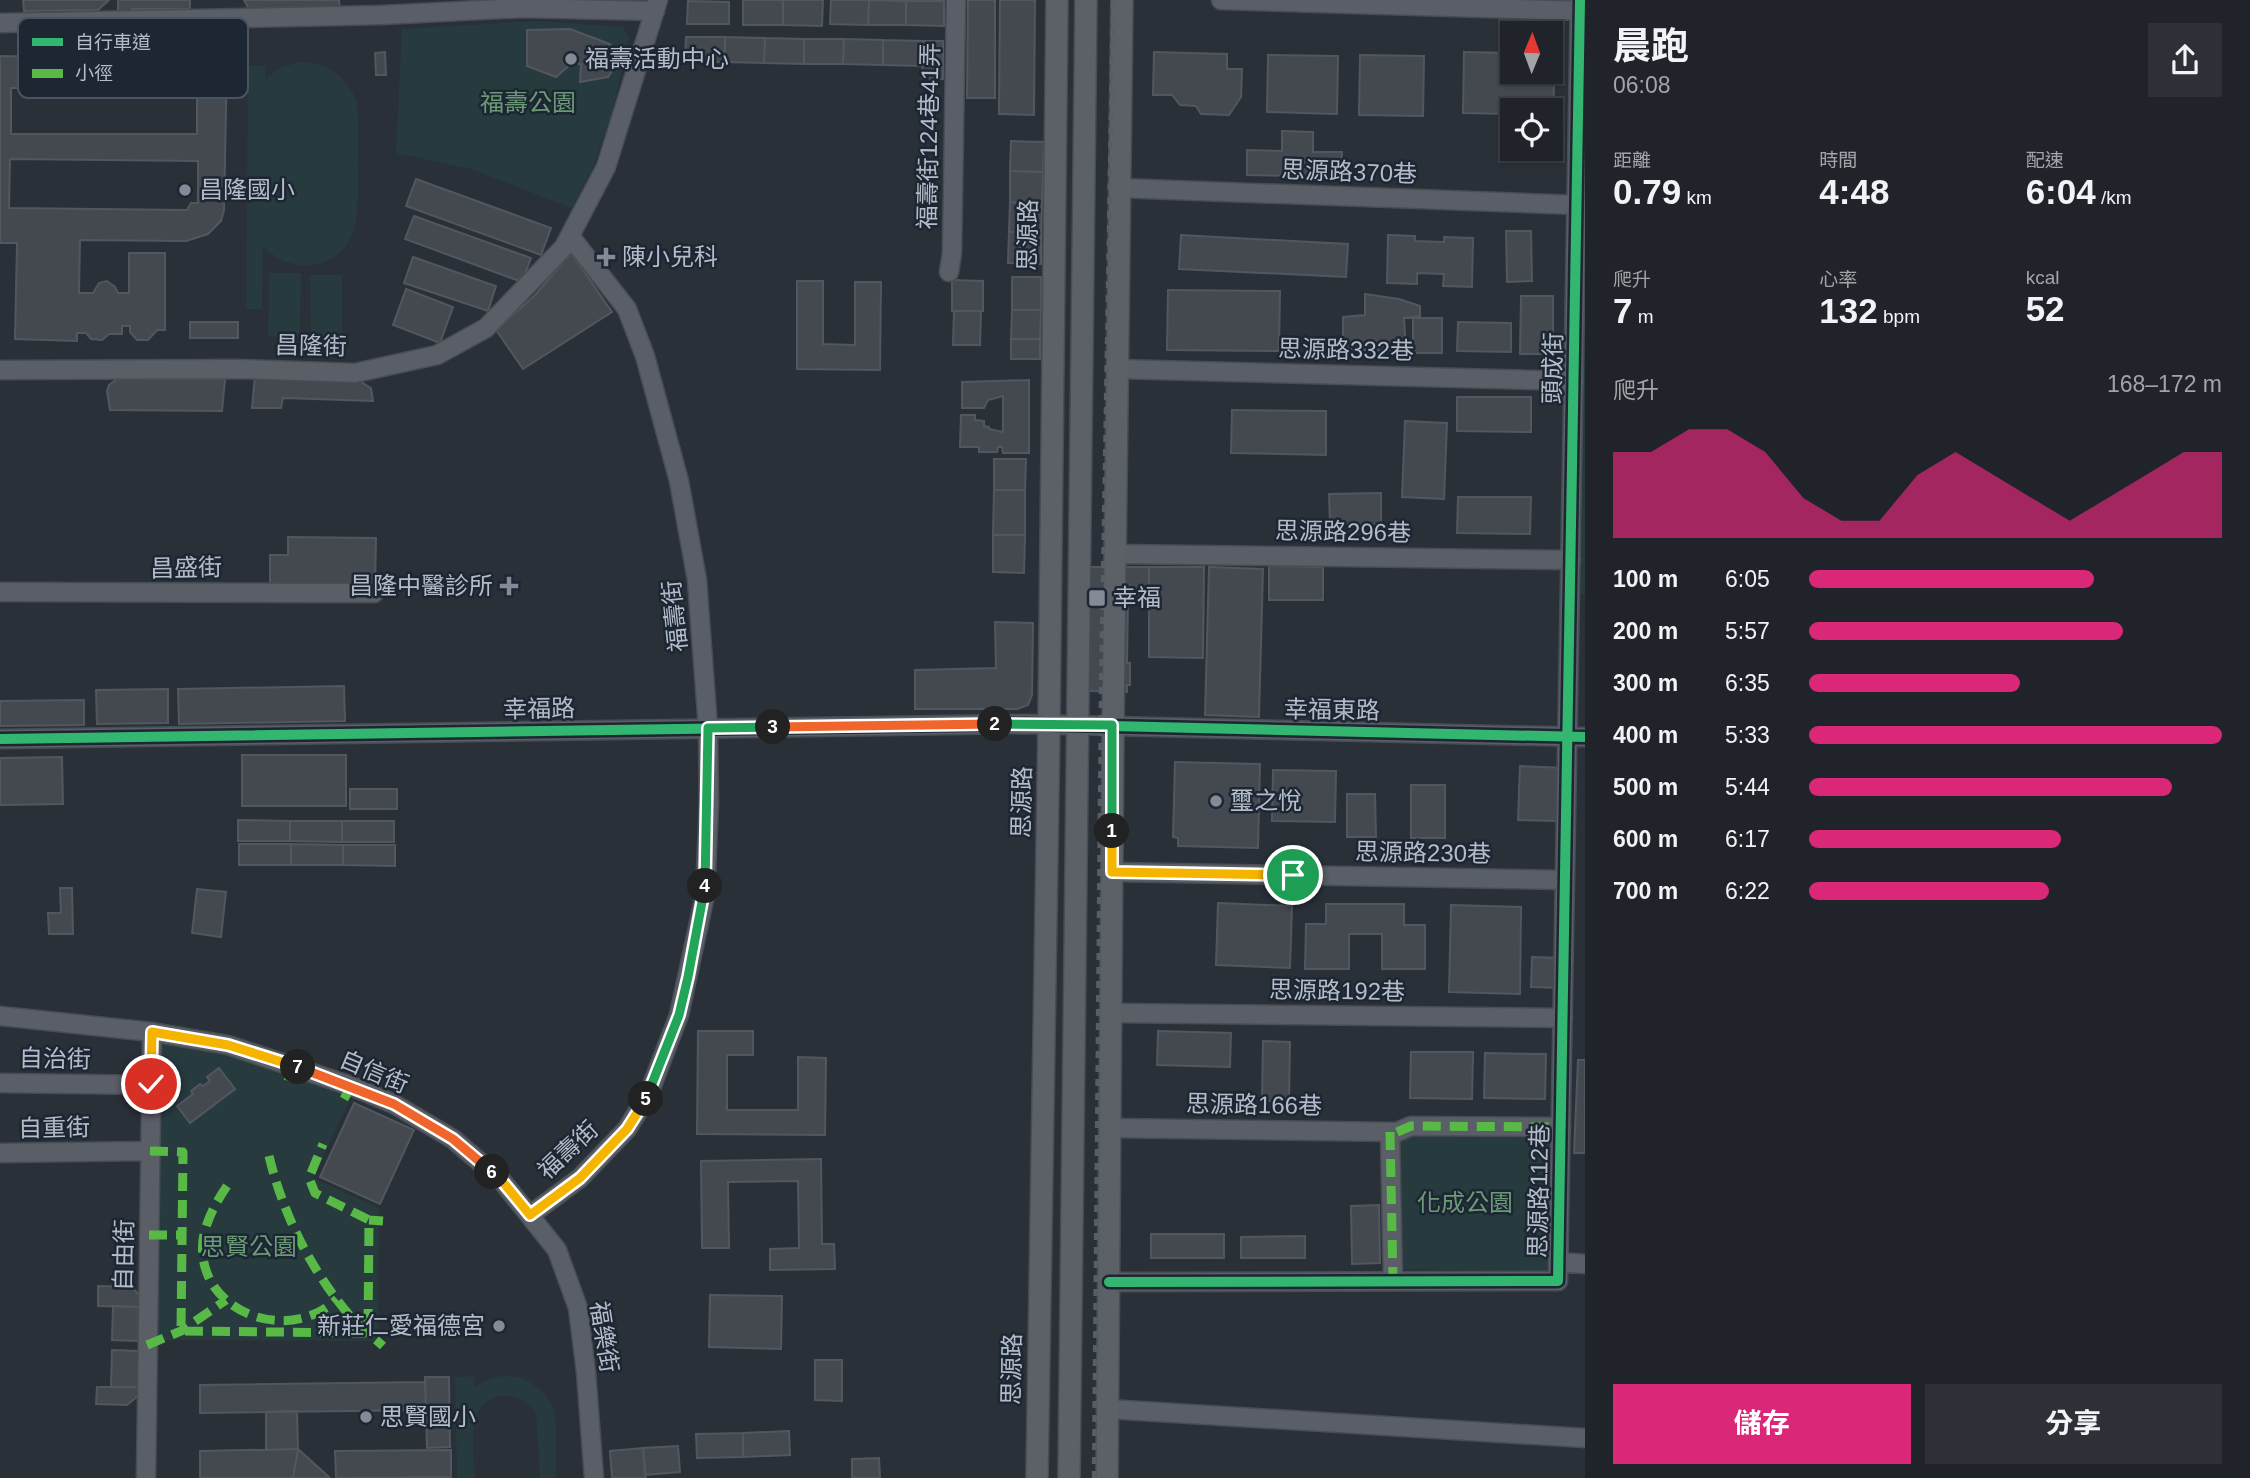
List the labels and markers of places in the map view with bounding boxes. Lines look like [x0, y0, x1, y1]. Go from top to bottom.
place label: 福壽活動中心 [585, 45, 729, 72]
marker: 福壽活動中心 [563, 51, 579, 67]
place label: 昌隆國小 [199, 176, 295, 203]
marker: 昌隆國小 [177, 182, 193, 198]
place label: 陳小兒科 [622, 243, 718, 270]
marker: 陳小兒科 [596, 247, 616, 267]
place label: 昌隆中醫診所 [349, 572, 493, 599]
marker: 昌隆中醫診所 [499, 576, 519, 596]
place label: 幸福 [1113, 584, 1161, 611]
marker: 幸福 [1087, 588, 1107, 608]
pin: 2 [978, 706, 1012, 742]
pin: 3 [756, 710, 790, 744]
place label: 璽之悅 [1230, 787, 1302, 814]
marker: 璽之悅 [1208, 793, 1224, 809]
pin: 1 [1094, 814, 1130, 848]
pin [1263, 845, 1323, 905]
pin: 4 [688, 868, 722, 903]
pin: 7 [280, 1050, 316, 1084]
pin [121, 1054, 181, 1114]
pin: 5 [628, 1082, 664, 1116]
pin: 6 [475, 1154, 510, 1190]
place label: 新莊仁愛福德宮 [317, 1312, 485, 1339]
marker: 新莊仁愛福德宮 [491, 1318, 507, 1334]
place label: 思賢國小 [380, 1403, 476, 1430]
marker: 思賢國小 [358, 1409, 374, 1425]

